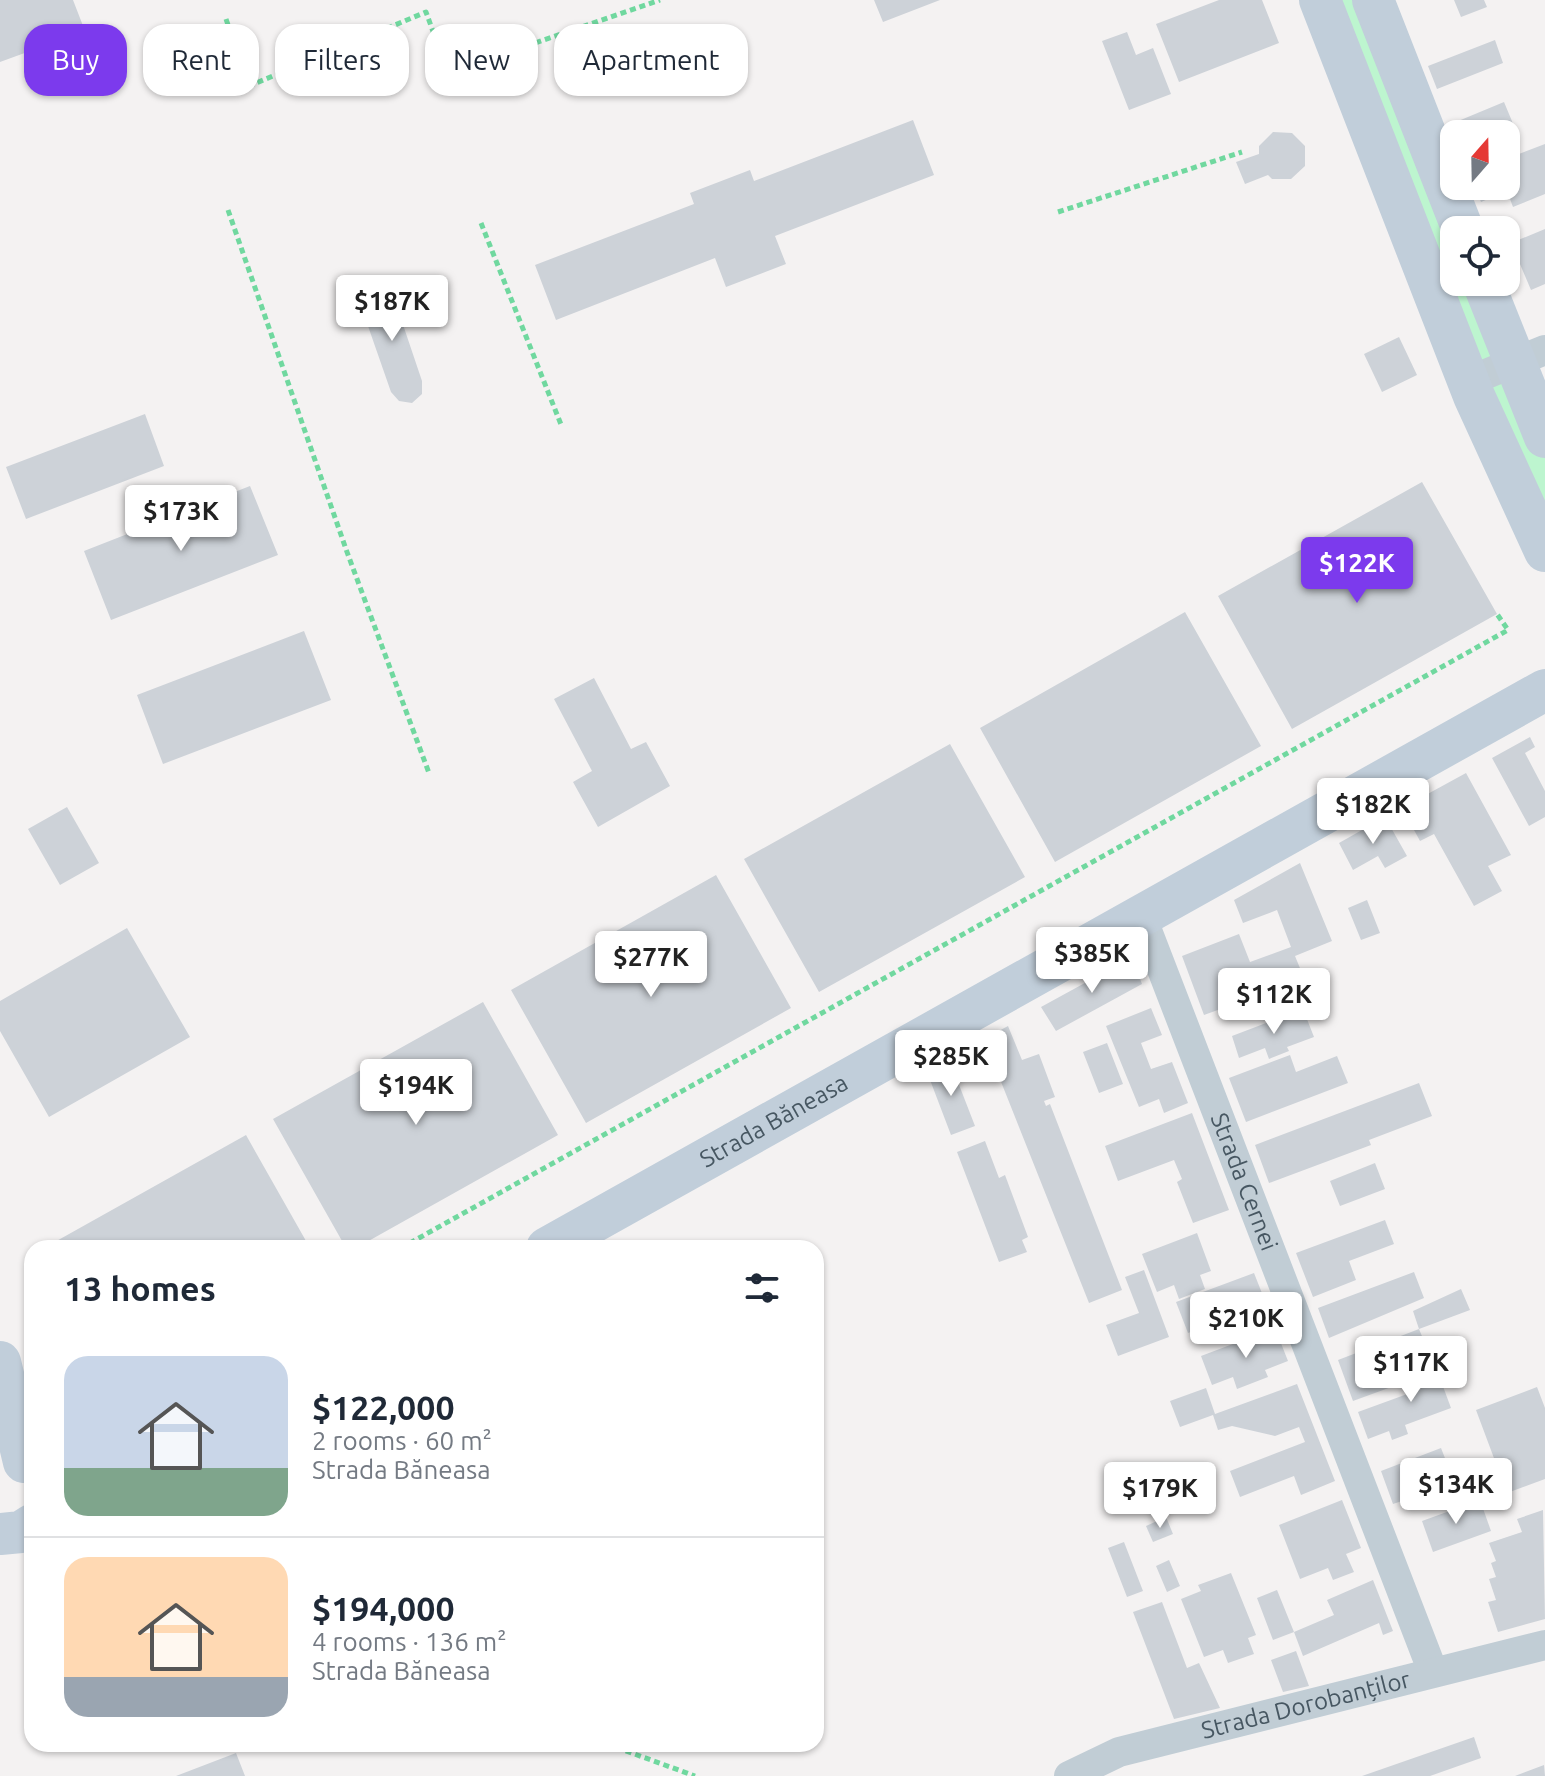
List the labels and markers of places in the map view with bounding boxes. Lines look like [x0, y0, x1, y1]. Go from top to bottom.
pin: $187K [336, 275, 448, 343]
pin: $173K [125, 485, 237, 553]
pin: $122K [1301, 537, 1413, 605]
pin: $182K [1317, 778, 1429, 846]
pin: $385K [1036, 927, 1148, 995]
pin: $277K [595, 931, 707, 999]
pin: $112K [1218, 968, 1330, 1036]
pin: $285K [895, 1030, 1007, 1098]
pin: $194K [360, 1059, 472, 1127]
pin: $210K [1190, 1292, 1302, 1360]
pin: $117K [1355, 1336, 1467, 1404]
pin: $134K [1400, 1458, 1512, 1526]
pin: $179K [1104, 1462, 1216, 1530]

